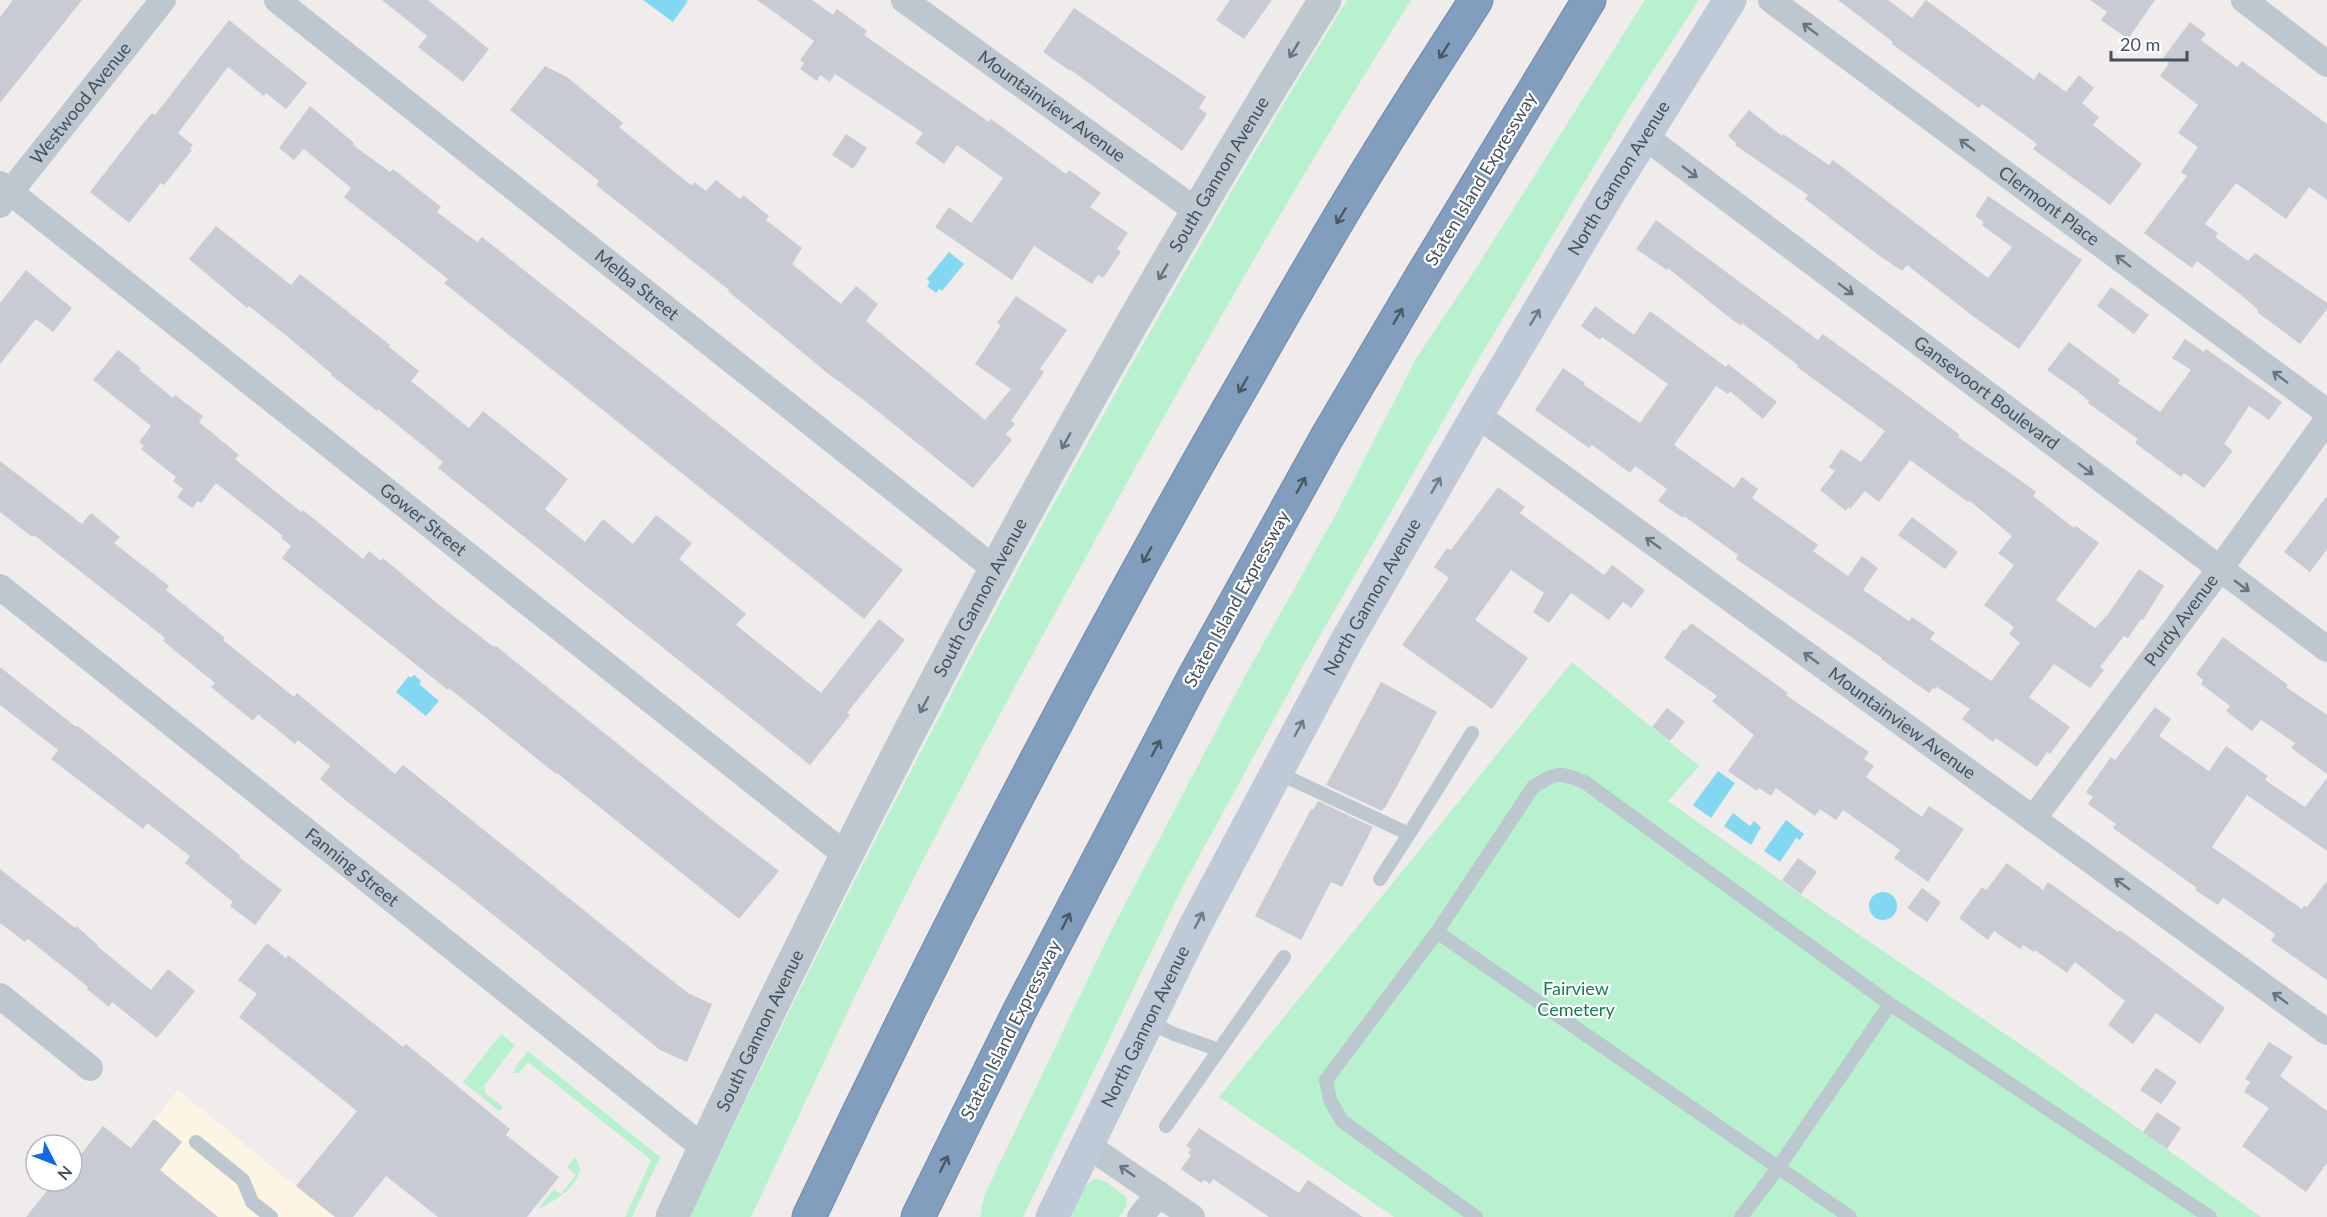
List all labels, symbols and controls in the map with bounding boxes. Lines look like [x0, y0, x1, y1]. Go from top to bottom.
one-way arrow [1802, 22, 1818, 35]
scale bar [2111, 24, 2188, 62]
text: 20 m [2120, 33, 2160, 55]
street label: Westwood Avenue [25, 37, 135, 168]
one-way arrow [1288, 41, 1300, 58]
one-way arrow [1437, 42, 1450, 59]
street label: Mountainview Avenue [974, 45, 1130, 166]
street label: Staten Island Expressway [1420, 87, 1541, 269]
street label: South Gannon Avenue [1164, 92, 1273, 256]
street label: North Gannon Avenue [1562, 96, 1674, 259]
one-way arrow [1959, 139, 1975, 151]
street label: Clermont Place [1995, 161, 2104, 250]
one-way arrow [1682, 165, 1698, 178]
one-way arrow [1334, 207, 1346, 224]
street label: Melba Street [591, 244, 684, 325]
one-way arrow [2116, 255, 2132, 267]
one-way arrow [1157, 263, 1169, 280]
one-way arrow [1838, 282, 1854, 295]
one-way arrow [1393, 308, 1405, 325]
one-way arrow [1529, 309, 1541, 326]
street label: Gansevoort Boulevard [1910, 331, 2064, 454]
one-way arrow [2272, 371, 2288, 384]
one-way arrow [1237, 376, 1249, 393]
one-way arrow [1060, 432, 1071, 450]
one-way arrow [2077, 463, 2093, 476]
one-way arrow [1295, 477, 1307, 494]
one-way arrow [1430, 477, 1442, 494]
street label: Gower Street [376, 478, 472, 560]
street label: Staten Island Expressway [1178, 506, 1294, 691]
street label: South Gannon Avenue [928, 514, 1031, 680]
street label: North Gannon Avenue [1318, 514, 1425, 679]
one-way arrow [1646, 537, 1662, 550]
one-way arrow [1141, 545, 1152, 563]
street label: Purdy Avenue [2139, 569, 2222, 670]
one-way arrow [2233, 580, 2249, 592]
one-way arrow [1804, 652, 1820, 664]
street label: Mountainview Avenue [1824, 662, 1980, 783]
one-way arrow [918, 696, 929, 714]
one-way arrow [1293, 720, 1305, 737]
one-way arrow [1150, 740, 1162, 757]
street label: Fanning Street [301, 823, 404, 911]
one-way arrow [2114, 877, 2130, 890]
one-way arrow [1193, 911, 1205, 929]
one-way arrow [1061, 912, 1073, 930]
street label: Staten Island Expressway [955, 935, 1065, 1123]
street label: North Gannon Avenue [1096, 942, 1194, 1111]
street label: South Gannon Avenue [711, 946, 808, 1115]
park label: Fairview Cemetery [1537, 977, 1615, 1020]
one-way arrow [2272, 992, 2288, 1004]
north arrow [24, 1133, 84, 1193]
one-way arrow [938, 1156, 950, 1174]
text: N [54, 1162, 77, 1184]
one-way arrow [1119, 1165, 1135, 1178]

